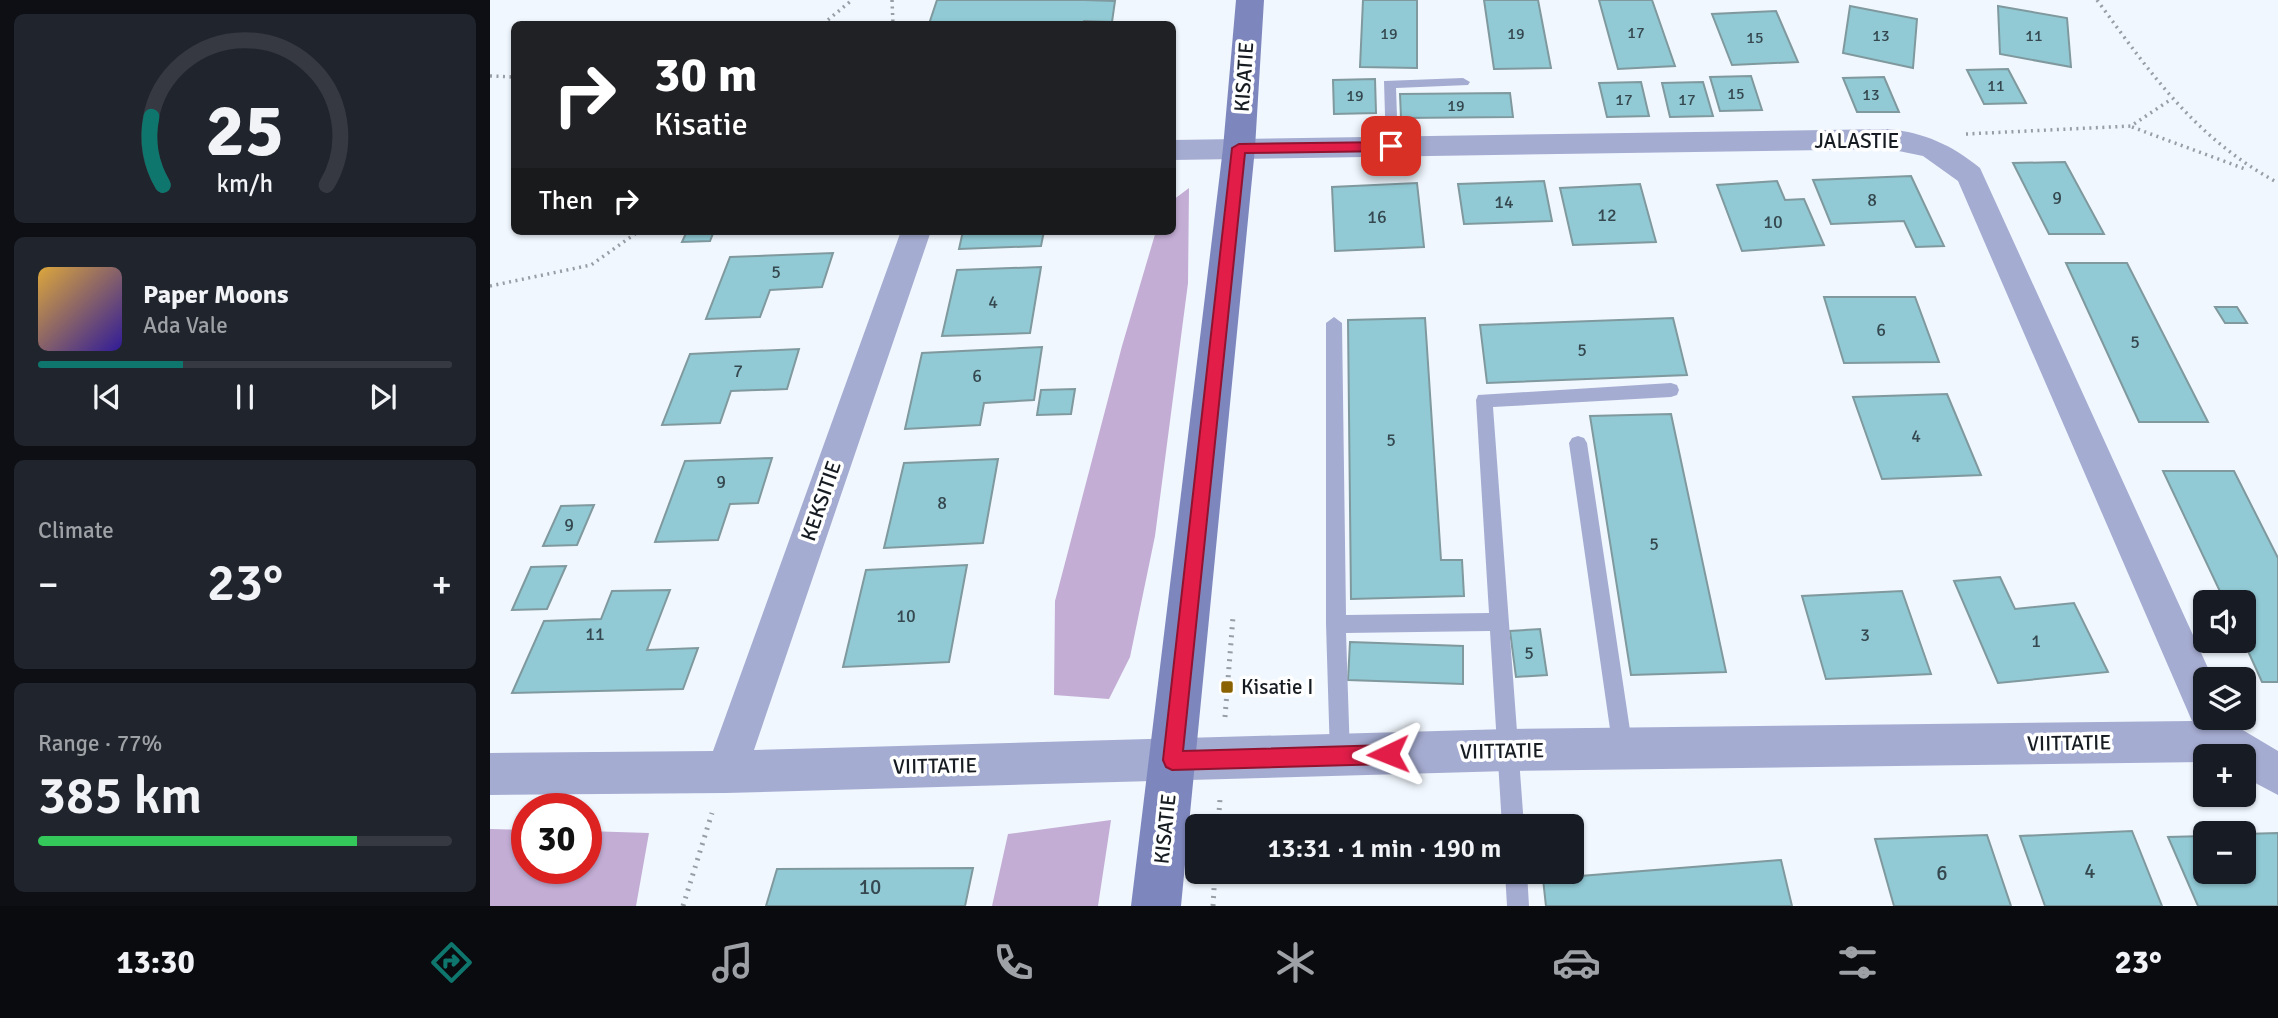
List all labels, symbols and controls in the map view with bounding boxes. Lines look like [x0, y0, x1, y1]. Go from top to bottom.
house number: 17 [1627, 23, 1645, 43]
house number: 19 [1380, 24, 1398, 44]
house number: 19 [1507, 24, 1525, 44]
house number: 13 [1872, 26, 1890, 46]
house number: 11 [2025, 26, 2043, 46]
house number: 15 [1746, 28, 1764, 48]
street label: KISATIE [1229, 41, 1259, 113]
text: 30 m [654, 45, 757, 105]
icon: right [539, 49, 630, 140]
house number: 11 [1987, 76, 2005, 96]
house number: 15 [1727, 84, 1745, 104]
house number: 13 [1862, 85, 1880, 105]
house number: 19 [1346, 86, 1364, 106]
text: 25 [206, 87, 284, 176]
house number: 17 [1615, 90, 1633, 110]
house number: 17 [1678, 90, 1696, 110]
house number: 19 [1447, 96, 1465, 116]
text: Kisatie [654, 105, 748, 144]
pin [1361, 116, 1421, 176]
icon: arrive [1372, 127, 1410, 165]
street label: JALASTIE [1815, 128, 1899, 154]
text: km/h [217, 167, 273, 198]
icon: right [607, 182, 645, 220]
text: Then [539, 185, 593, 217]
house number: 9 [2052, 187, 2062, 209]
house number: 8 [1867, 189, 1877, 211]
house number: 14 [1494, 191, 1514, 213]
house number: 12 [1597, 204, 1617, 226]
house number: 16 [1367, 206, 1387, 228]
house number: 10 [1763, 211, 1783, 233]
house number: 5 [771, 261, 781, 283]
text: Paper Moons [143, 279, 289, 311]
house number: 4 [988, 291, 998, 313]
text: Ada Vale [143, 311, 228, 340]
house number: 6 [1876, 319, 1886, 341]
house number: 5 [2130, 331, 2140, 353]
house number: 5 [1577, 339, 1587, 361]
house number: 7 [733, 360, 743, 382]
house number: 6 [972, 365, 982, 387]
icon: previous [88, 378, 126, 416]
icon: pause [226, 378, 264, 416]
icon: next [364, 378, 402, 416]
house number: 4 [1911, 425, 1921, 447]
house number: 5 [1386, 429, 1396, 451]
street label: KEKSITIE [795, 457, 847, 545]
house number: 9 [716, 471, 726, 493]
house number: 8 [937, 492, 947, 514]
house number: 9 [564, 514, 574, 536]
text: Climate [38, 516, 114, 545]
house number: 5 [1649, 533, 1659, 555]
text: 23° [207, 551, 283, 615]
text: − [38, 561, 59, 608]
text: + [431, 561, 452, 608]
map controls [2193, 590, 2256, 884]
button: sound [2193, 590, 2256, 653]
house number: 10 [896, 605, 916, 627]
house number: 11 [585, 623, 605, 645]
house number: 3 [1860, 624, 1870, 646]
house number: 1 [2031, 630, 2041, 652]
house number: 5 [1524, 642, 1534, 664]
button: layers [2193, 667, 2256, 730]
place label: Kisatie I [1241, 674, 1313, 700]
marker: Kisatie I [1219, 679, 1235, 695]
position arrow [1351, 717, 1425, 791]
text: Range · 77% [38, 729, 162, 758]
street label: VIITTATIE [2027, 729, 2111, 757]
street label: VIITTATIE [1460, 737, 1544, 765]
button: + [2193, 744, 2256, 807]
street label: VIITTATIE [893, 752, 977, 780]
text: 385 km [38, 764, 202, 828]
speed limit sign: 30 [511, 793, 602, 884]
street label: KISATIE [1148, 793, 1182, 865]
button: − [2193, 821, 2256, 884]
text: 13:31 · 1 min · 190 m [1268, 833, 1501, 865]
house number: 4 [2084, 858, 2096, 884]
house number: 6 [1936, 860, 1948, 886]
house number: 10 [859, 874, 881, 900]
icon: directions [427, 938, 476, 987]
icon: music [708, 938, 757, 987]
icon: phone [989, 938, 1038, 987]
icon: climate [1271, 938, 1320, 987]
icon: car [1552, 938, 1601, 987]
icon: filters [1833, 938, 1882, 987]
text: 13:30 [116, 943, 195, 982]
text: 23° [2114, 943, 2162, 982]

